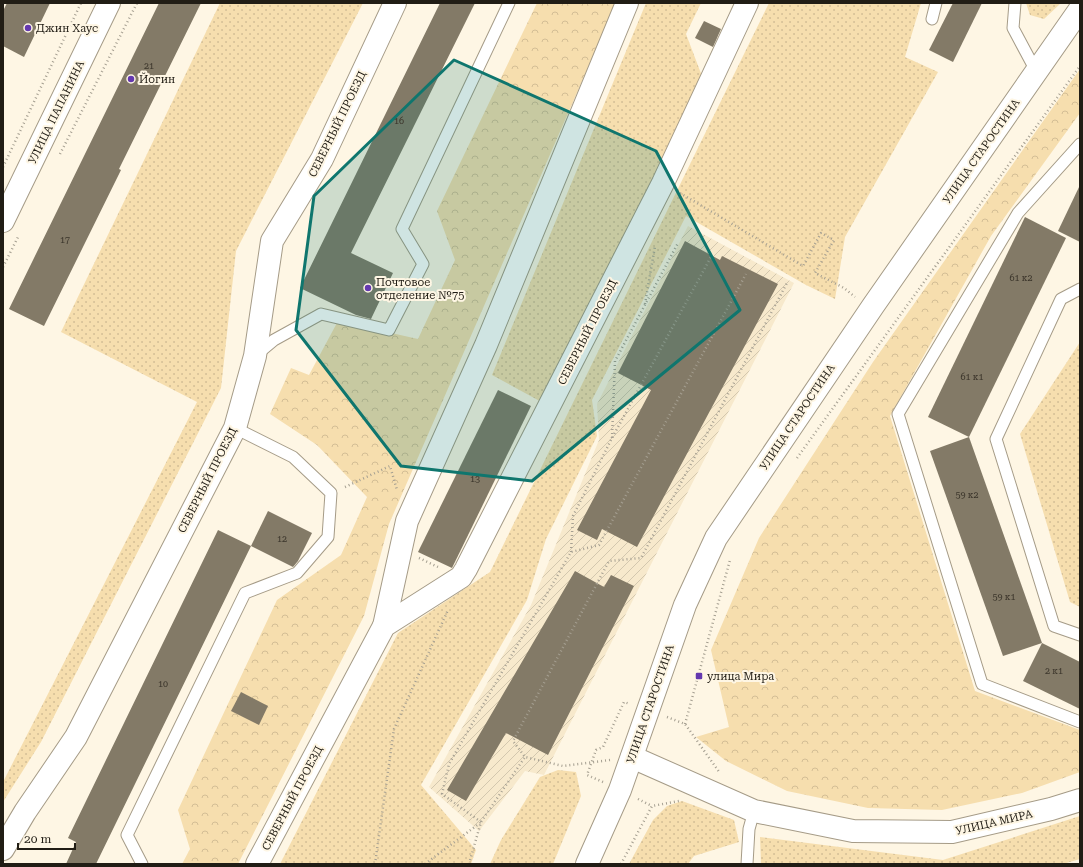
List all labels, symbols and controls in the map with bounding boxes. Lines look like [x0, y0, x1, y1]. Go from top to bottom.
place label: Джин Хаус [36, 22, 98, 35]
marker: Джин Хаус [23, 23, 33, 33]
street label: УЛИЦА ПАПАНИНА [26, 58, 87, 166]
house number: 21 [144, 61, 154, 71]
street label: СЕВЕРНЫЙ ПРОЕЗД [305, 68, 369, 179]
place label: Йогин [139, 72, 175, 86]
marker: Йогин [126, 74, 136, 84]
street label: УЛИЦА СТАРОСТИНА [940, 96, 1023, 206]
house number: 16 [394, 116, 404, 126]
house number: 17 [60, 235, 70, 245]
house number: 61 к2 [1009, 273, 1033, 283]
place label: Почтовое отделение №75 [376, 276, 464, 302]
street label: СЕВЕРНЫЙ ПРОЕЗД [554, 277, 620, 387]
marker: Почтовое отделение №75 [363, 283, 373, 293]
street label: УЛИЦА СТАРОСТИНА [757, 362, 838, 473]
house number: 61 к1 [960, 372, 984, 382]
street label: СЕВЕРНЫЙ ПРОЕЗД [174, 425, 240, 535]
house number: 13 [470, 474, 480, 484]
house number: 59 к2 [955, 490, 979, 500]
house number: 12 [277, 534, 287, 544]
house number: 59 к1 [992, 592, 1016, 602]
street label: УЛИЦА СТАРОСТИНА [624, 643, 677, 765]
house number: 2 к1 [1045, 666, 1063, 676]
place label: улица Мира [707, 670, 774, 683]
marker: улица Мира [694, 671, 704, 681]
house number: 10 [158, 679, 168, 689]
street label: СЕВЕРНЫЙ ПРОЕЗД [258, 743, 326, 853]
street label: УЛИЦА МИРА [954, 807, 1034, 838]
scale bar [18, 825, 75, 851]
text: 20 m [24, 832, 51, 846]

